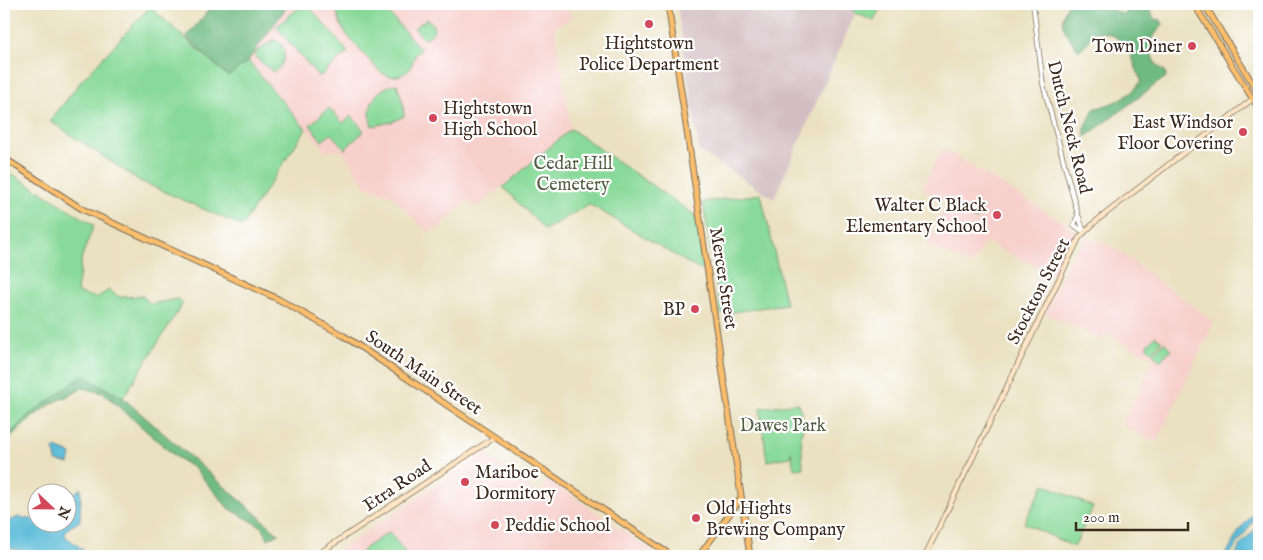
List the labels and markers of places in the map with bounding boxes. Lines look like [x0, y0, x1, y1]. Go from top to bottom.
marker: Hightstown Police Department [643, 18, 655, 30]
place label: Hightstown Police Department [579, 33, 719, 77]
place label: Town Diner [1092, 36, 1182, 59]
marker: Town Diner [1186, 40, 1198, 52]
place label: Hightstown High School [443, 98, 537, 142]
marker: Hightstown High School [427, 112, 439, 124]
place label: East Windsor Floor Covering [1118, 112, 1233, 156]
marker: East Windsor Floor Covering [1237, 126, 1249, 138]
place label: Walter C Black Elementary School [846, 195, 987, 239]
marker: Walter C Black Elementary School [991, 209, 1003, 221]
place label: BP [663, 299, 685, 322]
marker: BP [689, 303, 701, 315]
place label: Mariboe Dormitory [475, 462, 556, 506]
marker: Mariboe Dormitory [459, 476, 471, 488]
place label: Old Hights Brewing Company [706, 498, 845, 542]
marker: Old Hights Brewing Company [690, 512, 702, 524]
place label: Peddie School [505, 515, 610, 538]
marker: Peddie School [489, 519, 501, 531]

